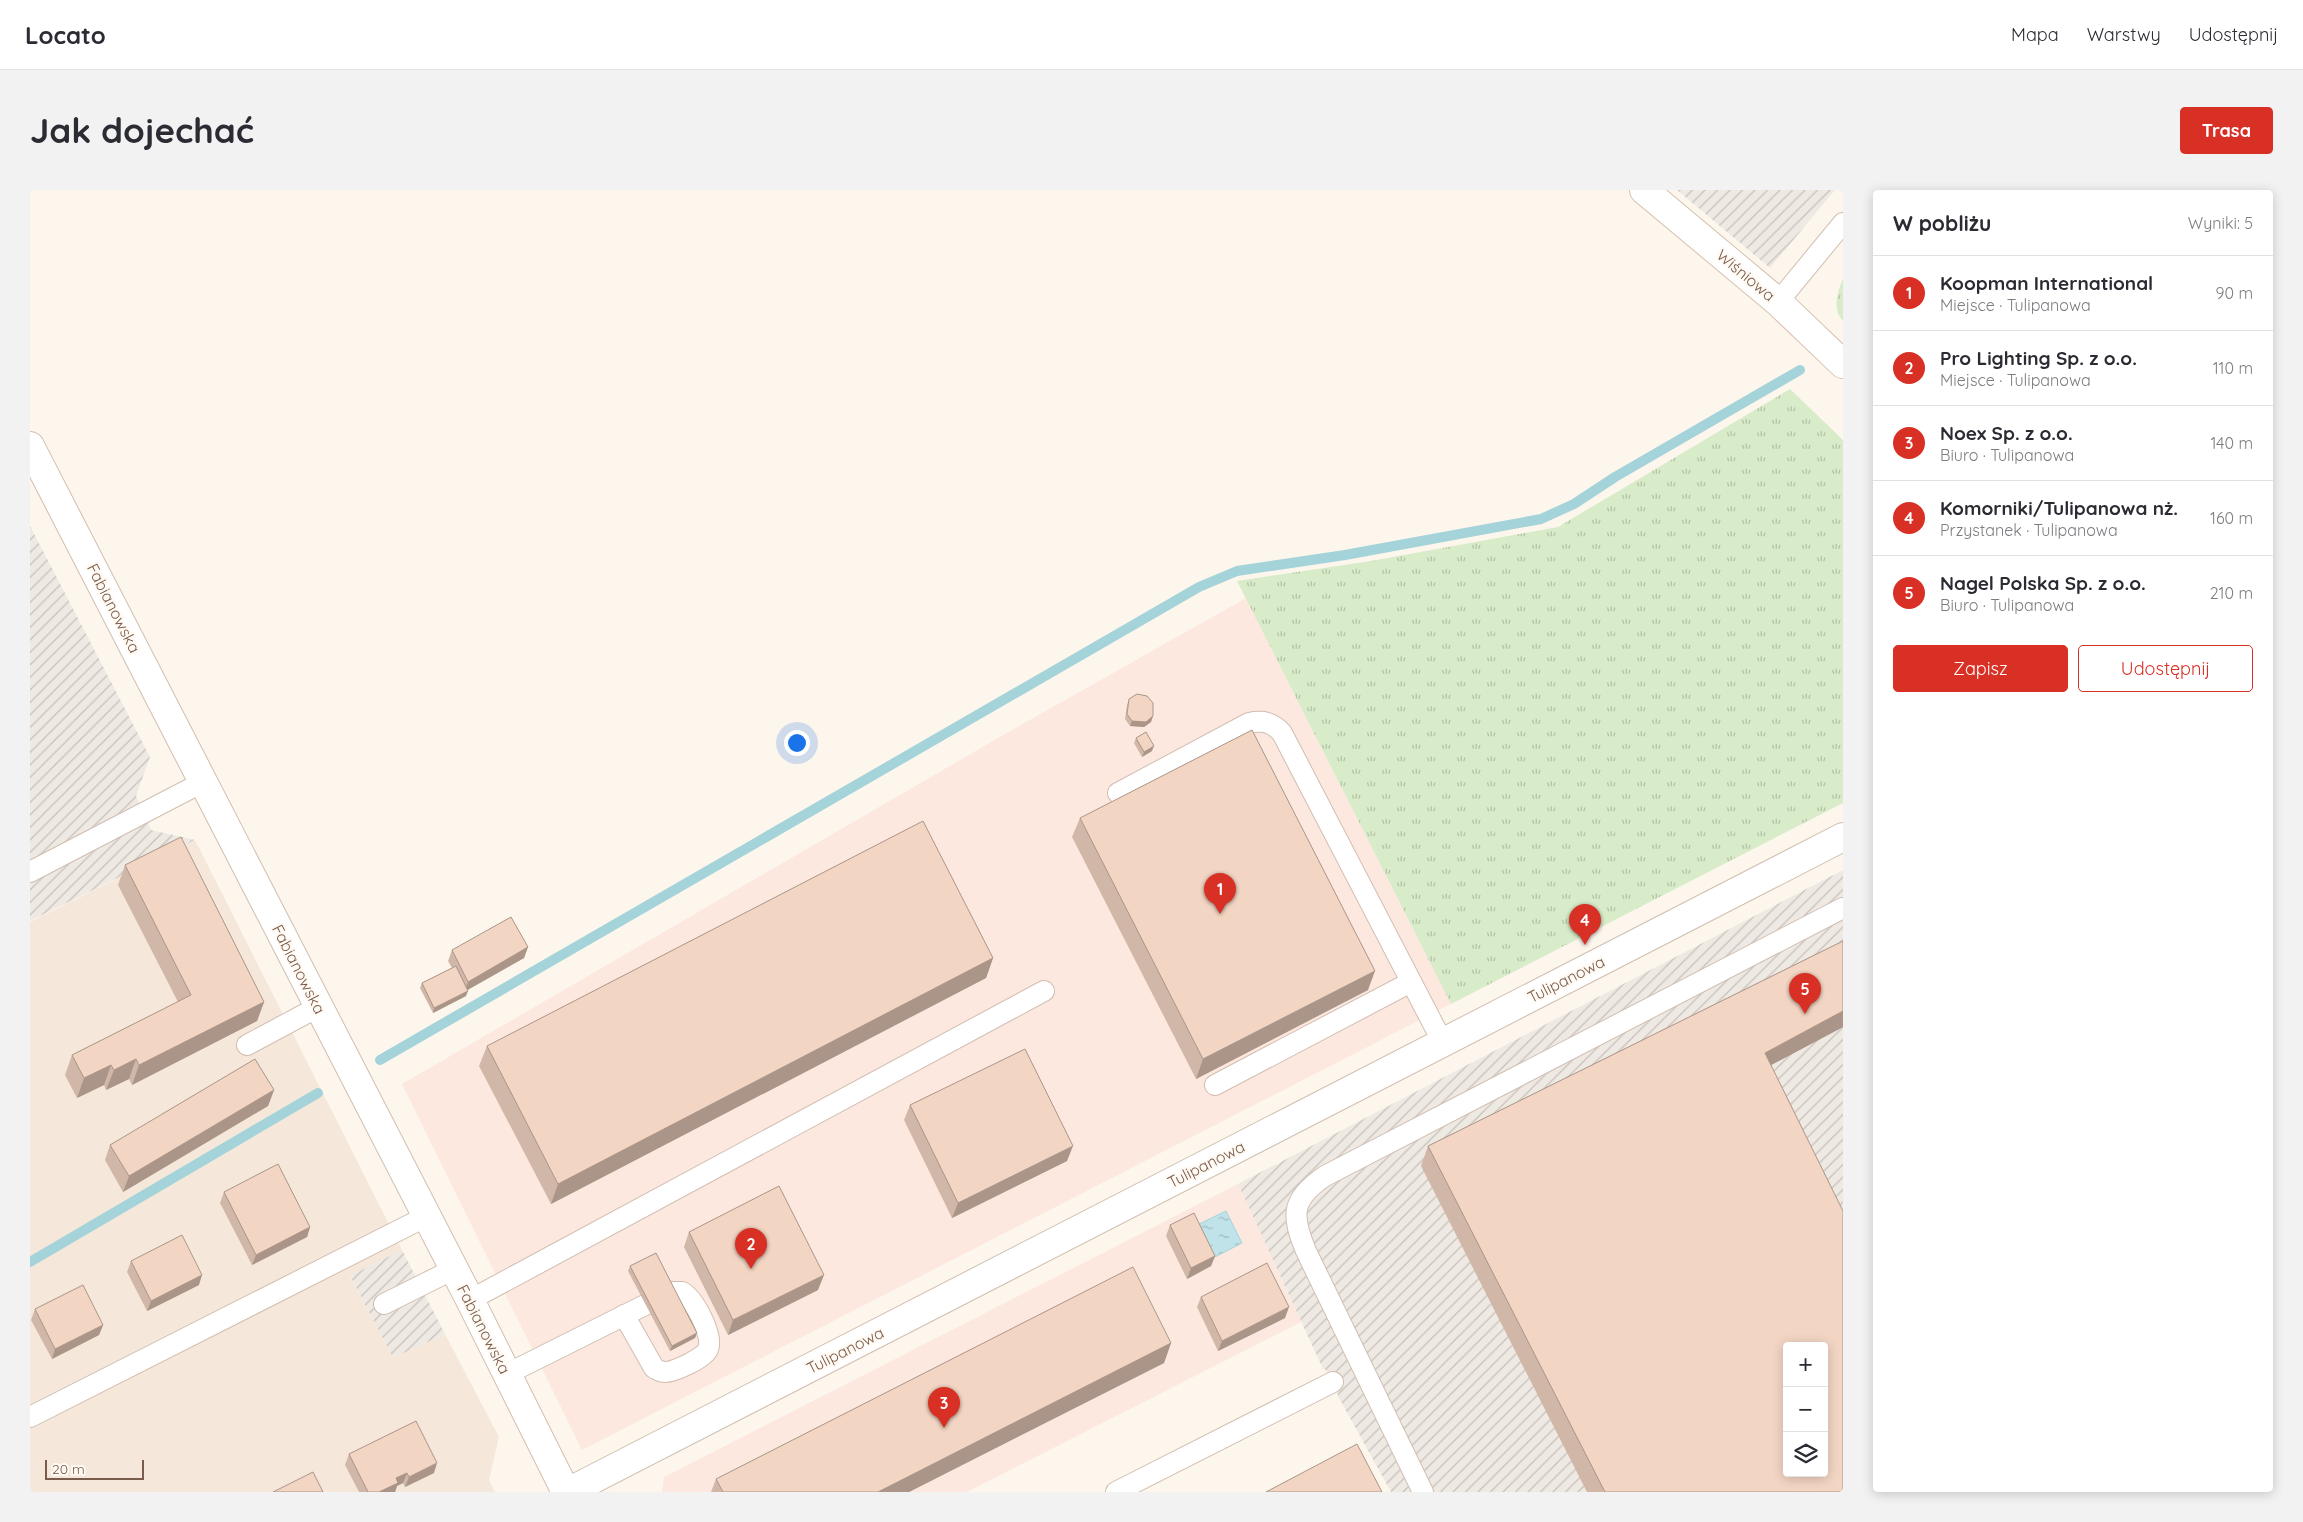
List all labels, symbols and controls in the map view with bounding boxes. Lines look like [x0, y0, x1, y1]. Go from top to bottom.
text: Locato [25, 20, 106, 50]
text: Mapa [2011, 23, 2059, 46]
text: Warstwy [2087, 23, 2161, 46]
text: Udostępnij [2189, 23, 2278, 46]
button: Trasa [2180, 107, 2273, 154]
text: Jak dojechać [30, 108, 254, 152]
text: W pobliżu [1893, 210, 1991, 236]
text: Wyniki: 5 [2188, 213, 2253, 233]
street label: Wiśniowa [1713, 245, 1779, 305]
text: Koopman International [1940, 271, 2153, 295]
text: 1 [1906, 283, 1912, 303]
text: 90 m [2216, 283, 2253, 303]
text: Miejsce · Tulipanowa [1940, 295, 2091, 315]
text: Pro Lighting Sp. z o.o. [1940, 346, 2137, 370]
text: 2 [1904, 358, 1914, 378]
text: 110 m [2213, 358, 2253, 378]
text: Miejsce · Tulipanowa [1940, 370, 2091, 390]
text: Noex Sp. z o.o. [1940, 421, 2073, 445]
text: 3 [1905, 433, 1913, 453]
text: 140 m [2210, 433, 2253, 453]
text: Biuro · Tulipanowa [1940, 445, 2074, 465]
text: Komorniki/Tulipanowa nż. [1940, 496, 2178, 520]
text: 4 [1904, 508, 1914, 528]
text: 160 m [2210, 508, 2253, 528]
text: Przystanek · Tulipanowa [1940, 520, 2118, 540]
street label: Fabianowska [83, 560, 145, 656]
text: Nagel Polska Sp. z o.o. [1940, 571, 2146, 595]
text: 5 [1904, 583, 1914, 603]
text: 210 m [2210, 583, 2253, 603]
text: Biuro · Tulipanowa [1940, 595, 2074, 615]
button: Zapisz [1893, 645, 2068, 692]
button: Udostępnij [2078, 645, 2253, 692]
your location [784, 730, 810, 756]
pin: 1 [1204, 873, 1236, 914]
pin: 4 [1569, 904, 1601, 945]
street label: Fabianowska [268, 921, 330, 1017]
street label: Tulipanowa [1524, 951, 1608, 1007]
pin: 5 [1789, 973, 1821, 1014]
street label: Tulipanowa [1164, 1136, 1248, 1192]
pin: 2 [735, 1228, 767, 1269]
street label: Fabianowska [453, 1281, 515, 1377]
street label: Tulipanowa [803, 1322, 887, 1378]
map controls [1783, 1342, 1828, 1477]
button: + [1783, 1342, 1828, 1387]
pin: 3 [928, 1387, 960, 1428]
button: − [1783, 1387, 1828, 1432]
button: layers [1783, 1432, 1828, 1477]
scale bar [45, 1457, 144, 1480]
text: 20 m [52, 1460, 85, 1478]

